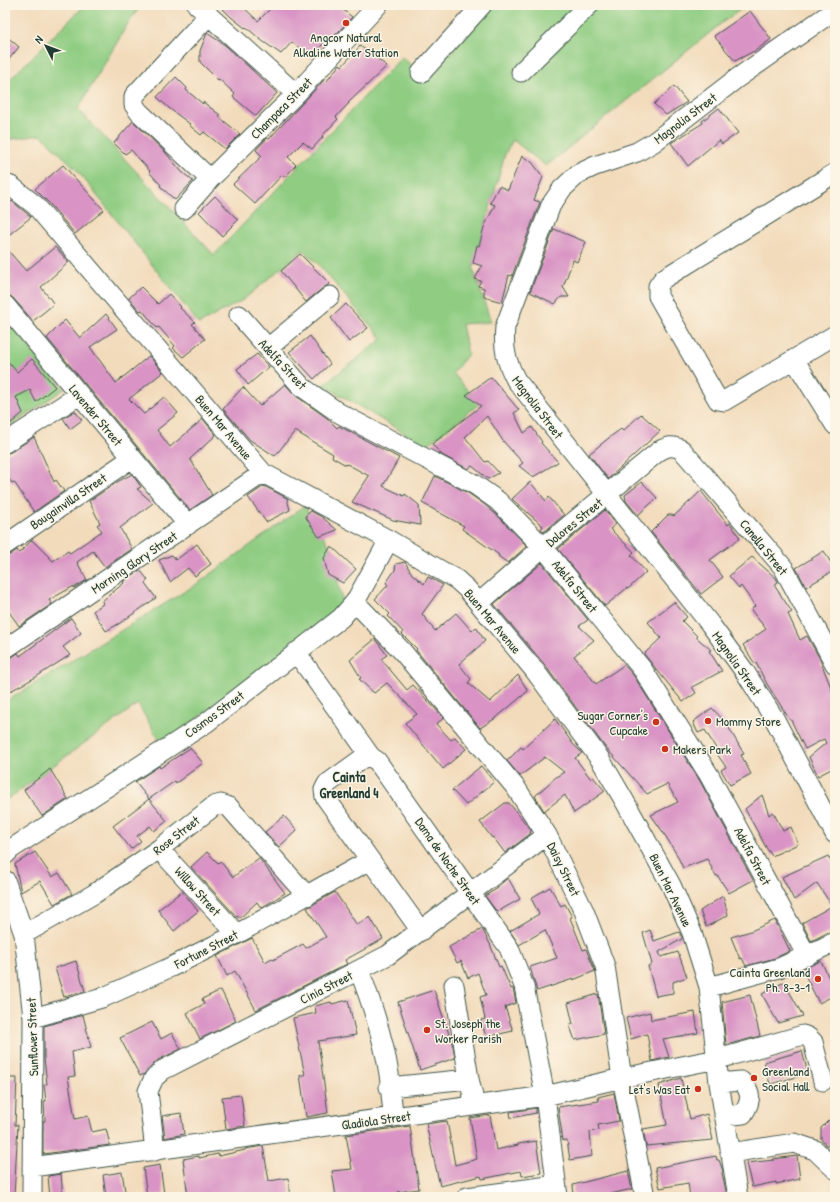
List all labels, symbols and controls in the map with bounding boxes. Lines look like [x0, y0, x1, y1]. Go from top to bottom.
marker: Angcor Natural Alkaline Water Station [341, 18, 351, 28]
north arrow [26, 26, 66, 66]
place label: Angcor Natural Alkaline Water Station [293, 28, 399, 61]
text: N [31, 32, 46, 46]
street label: Champaca Street [246, 73, 316, 143]
street label: Magnolia Street [650, 88, 721, 148]
street label: Adelfa Street [255, 335, 311, 394]
street label: Magnolia Street [508, 372, 568, 443]
street label: Lavender Street [65, 381, 127, 450]
street label: Buen Mar Avenue [192, 391, 256, 463]
street label: Bougainvilla Street [26, 468, 110, 533]
street label: Dolores Street [542, 493, 607, 551]
street label: Canella Street [736, 515, 792, 579]
street label: Morning Glory Street [87, 526, 181, 597]
street label: Adelfa Street [548, 556, 602, 617]
street label: Buen Mar Avenue [461, 585, 525, 657]
street label: Magnolia Street [708, 627, 766, 699]
street label: Cosmos Street [181, 686, 248, 742]
place label: Sugar Corner's Cupcake [577, 706, 648, 739]
place label: Mommy Store [716, 712, 781, 730]
marker: Mommy Store [703, 716, 713, 726]
marker: Sugar Corner's Cupcake [651, 717, 661, 727]
place label: Makers Park [673, 740, 732, 758]
marker: Makers Park [660, 744, 670, 754]
district label: Cainta Greenland 4 [319, 767, 379, 802]
street label: Rose Street [149, 811, 203, 859]
street label: Dama de Noche Street [411, 814, 485, 909]
street label: Adelfa Street [730, 824, 776, 889]
street label: Daisy Street [543, 839, 585, 899]
street label: Buen Mar Avenue [645, 850, 697, 930]
street label: Willow Street [171, 862, 225, 920]
street label: Fortune Street [170, 925, 241, 973]
place label: Cainta Greenland Ph. 8-3-1 [729, 963, 810, 996]
street label: Cinia Street [296, 966, 356, 1008]
marker: Cainta Greenland Ph. 8-3-1 [813, 974, 823, 984]
street label: Sunflower Street [22, 997, 42, 1076]
place label: St. Joseph the Worker Parish [435, 1014, 502, 1047]
marker: St. Joseph the Worker Parish [422, 1025, 432, 1035]
place label: Greenland Social Hall [762, 1062, 810, 1095]
marker: Greenland Social Hall [749, 1073, 759, 1083]
place label: Let's Was Eat [629, 1080, 691, 1098]
marker: Let's Was Eat [693, 1084, 703, 1094]
street label: Gladiola Street [340, 1106, 412, 1134]

